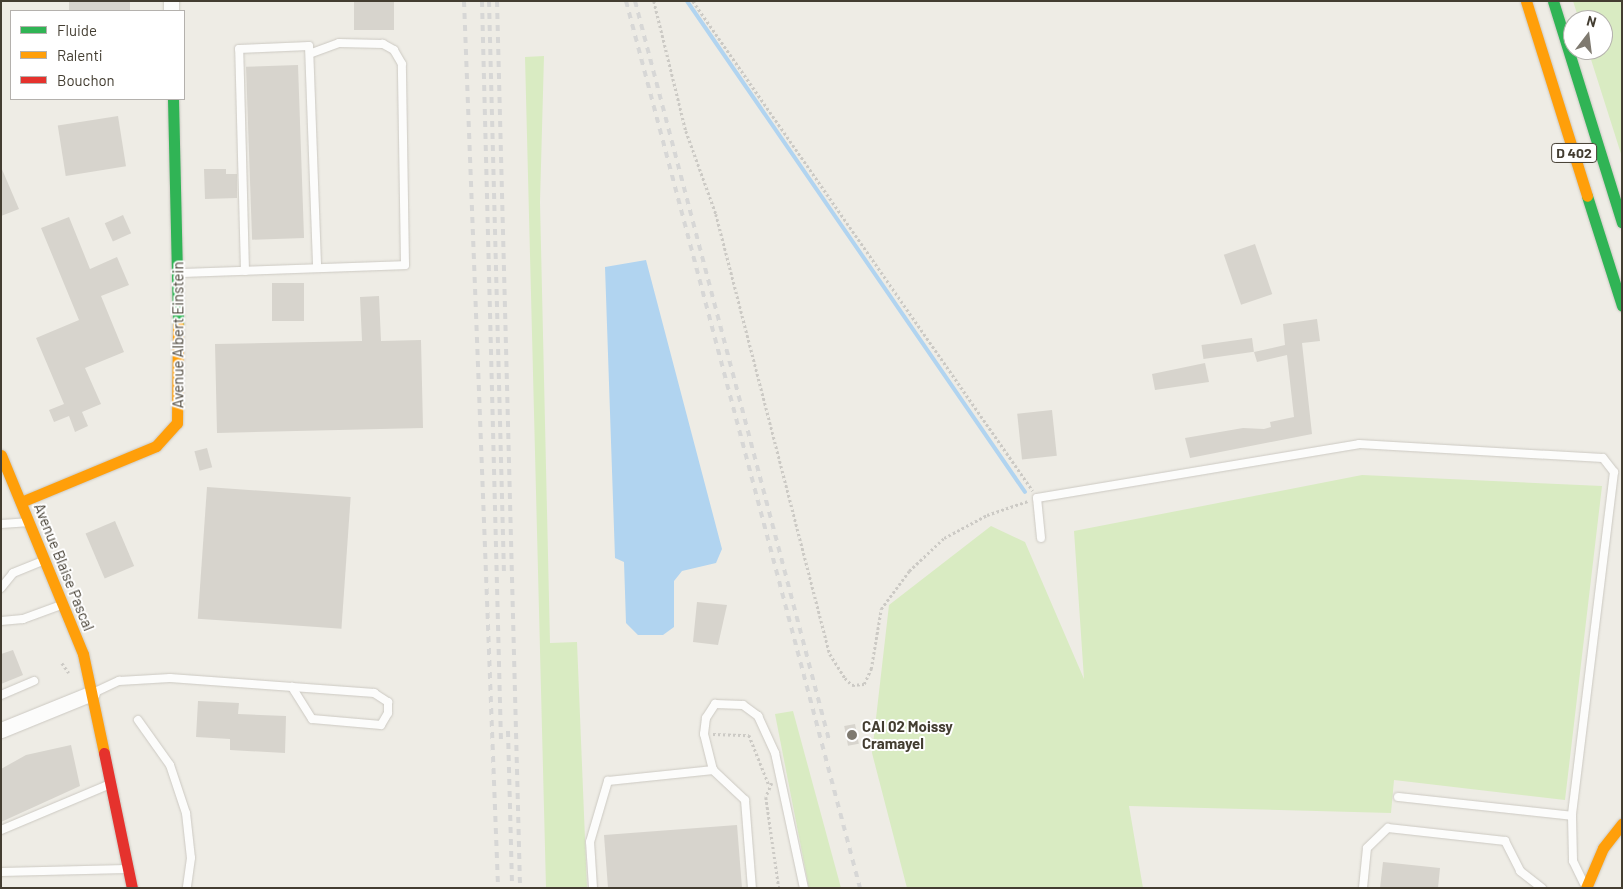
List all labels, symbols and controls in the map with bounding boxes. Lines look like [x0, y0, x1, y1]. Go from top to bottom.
legend [10, 10, 185, 100]
north arrow [1563, 10, 1613, 60]
text: N [1585, 12, 1598, 30]
text: Fluide [57, 21, 97, 39]
text: Ralenti [57, 46, 103, 64]
text: Bouchon [57, 71, 115, 89]
road number: D 402 [1550, 142, 1598, 164]
street label: Avenue Albert Einstein [169, 262, 187, 408]
street label: Avenue Blaise Pascal [30, 501, 98, 633]
place label: CAI 02 Moissy Cramayel [862, 717, 953, 752]
marker: CAI 02 Moissy Cramayel [846, 729, 858, 741]

